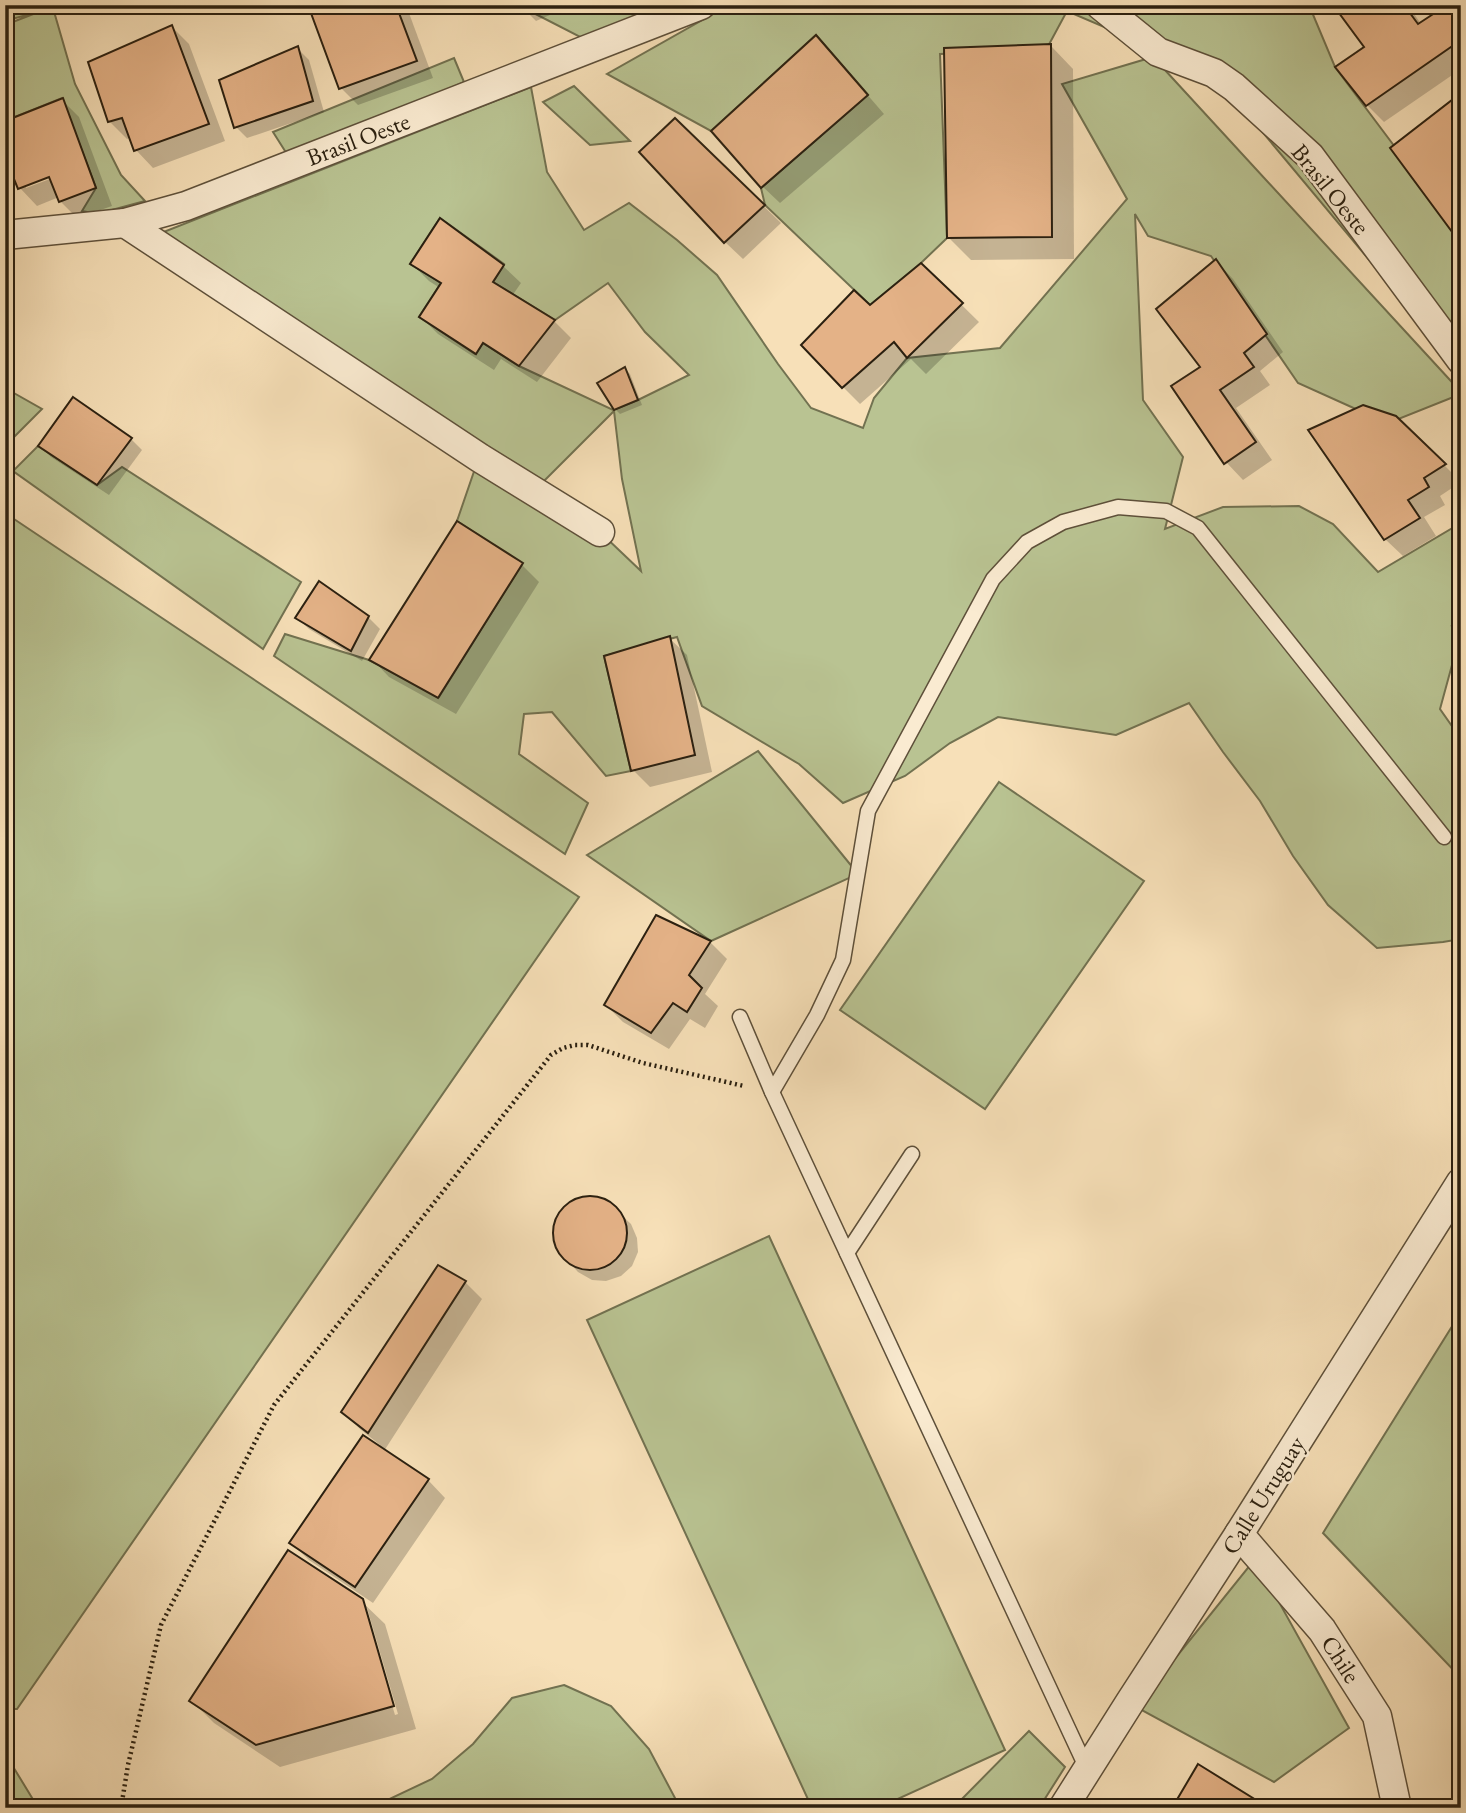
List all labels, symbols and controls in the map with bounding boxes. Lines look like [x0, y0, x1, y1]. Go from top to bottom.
street label: Brasil Oeste [302, 105, 414, 173]
street label: Brasil Oeste [1285, 137, 1377, 241]
street label: Calle Uruguay [1214, 1430, 1312, 1560]
street label: Chile [1314, 1629, 1368, 1689]

